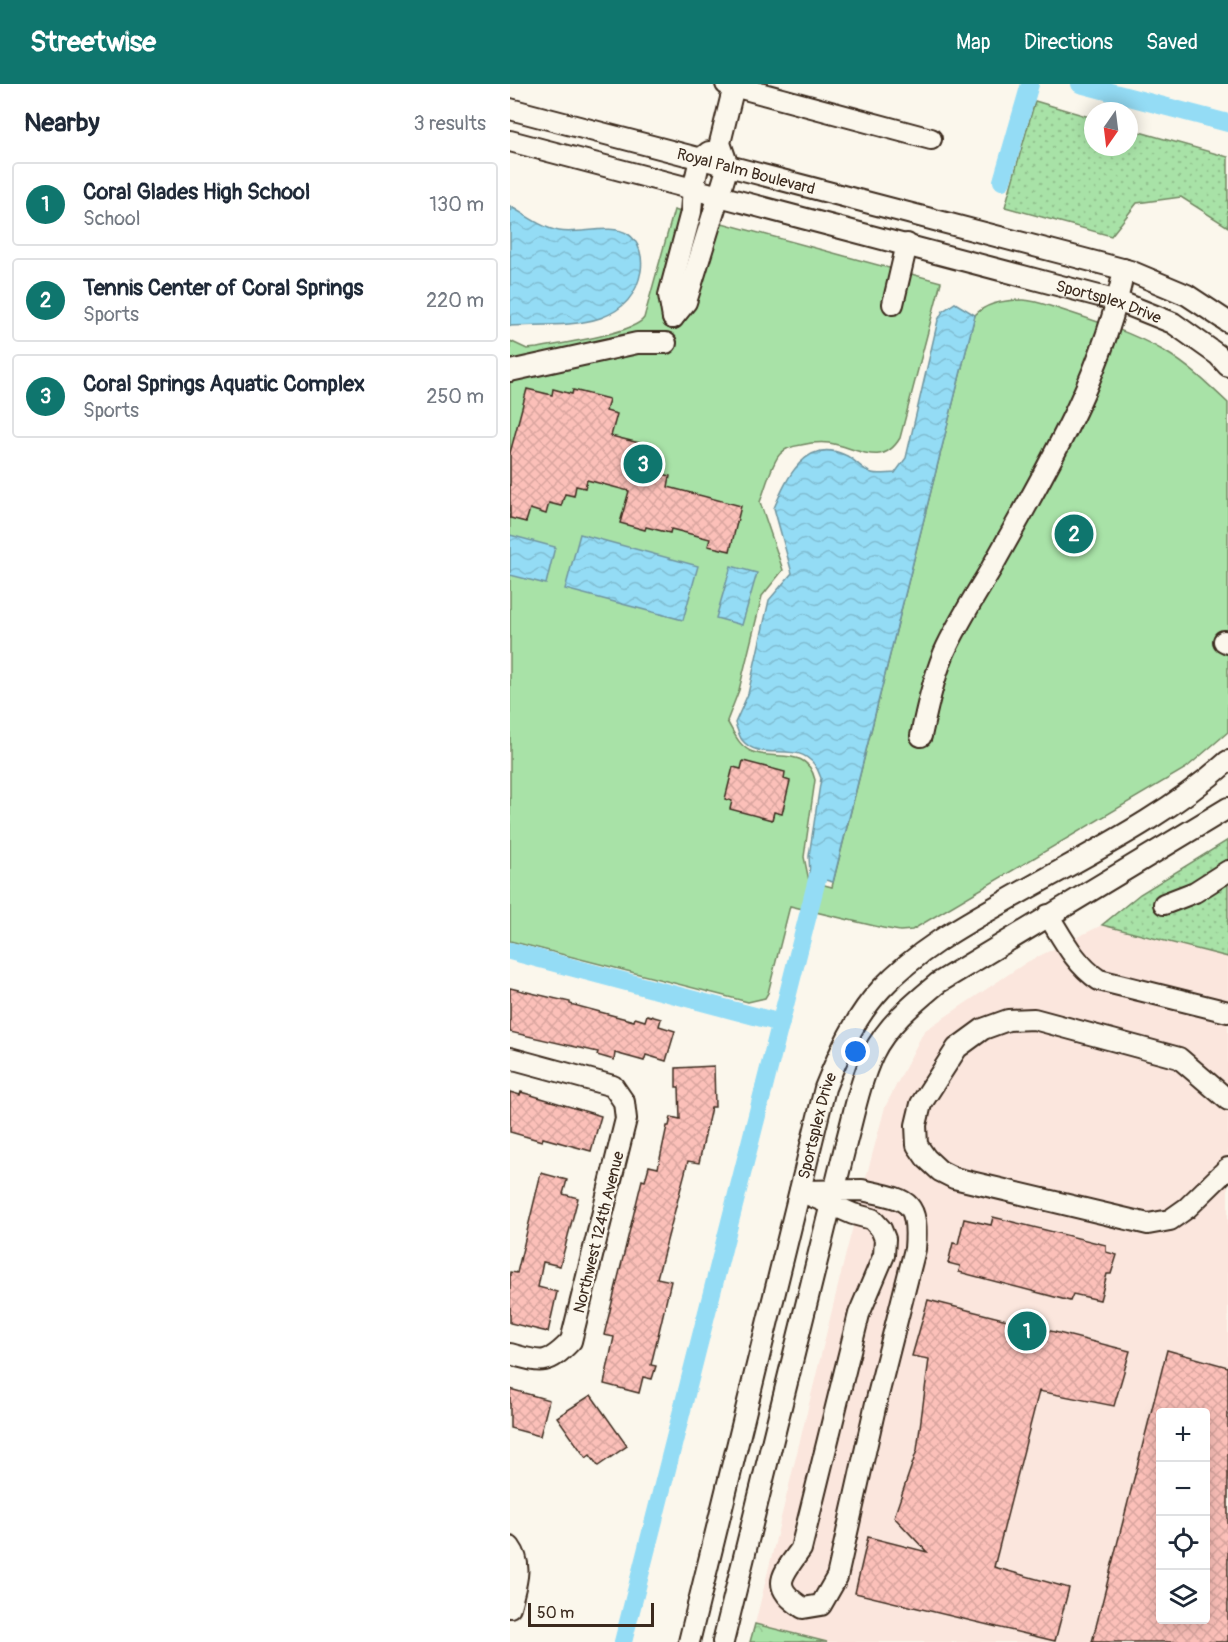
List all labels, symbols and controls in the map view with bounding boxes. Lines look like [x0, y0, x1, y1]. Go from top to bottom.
text: Streetwise [30, 25, 156, 60]
text: Map [956, 29, 991, 56]
text: Directions [1024, 29, 1113, 56]
text: Saved [1146, 29, 1198, 56]
north arrow [1084, 102, 1138, 156]
text: Nearby [24, 107, 100, 139]
text: 3 results [414, 111, 486, 136]
street label: Royal Palm Boulevard [675, 144, 817, 199]
text: Coral Glades High School [83, 178, 310, 206]
text: 1 [42, 192, 49, 217]
text: 130 m [429, 192, 484, 217]
text: School [83, 206, 140, 231]
text: Tennis Center of Coral Springs [83, 274, 363, 302]
street label: Sportsplex Drive [1054, 276, 1164, 328]
text: 2 [40, 288, 51, 313]
text: 220 m [426, 288, 484, 313]
text: Sports [83, 302, 139, 327]
text: Coral Springs Aquatic Complex [83, 370, 365, 398]
text: 3 [40, 384, 51, 409]
text: 250 m [426, 384, 484, 409]
text: Sports [83, 398, 139, 423]
pin: 3 [624, 442, 662, 487]
pin: 2 [1054, 512, 1094, 556]
your location [841, 1037, 870, 1066]
street label: Sportsplex Drive [794, 1069, 841, 1181]
street label: Northwest 124th Avenue [569, 1149, 629, 1315]
pin: 1 [1008, 1308, 1046, 1354]
map controls [1156, 1408, 1210, 1624]
button: + [1156, 1408, 1210, 1462]
button: − [1156, 1462, 1210, 1516]
button: locate [1156, 1516, 1210, 1570]
button: layers [1156, 1570, 1210, 1624]
scale bar [528, 1600, 654, 1628]
text: 50 m [537, 1603, 574, 1623]

